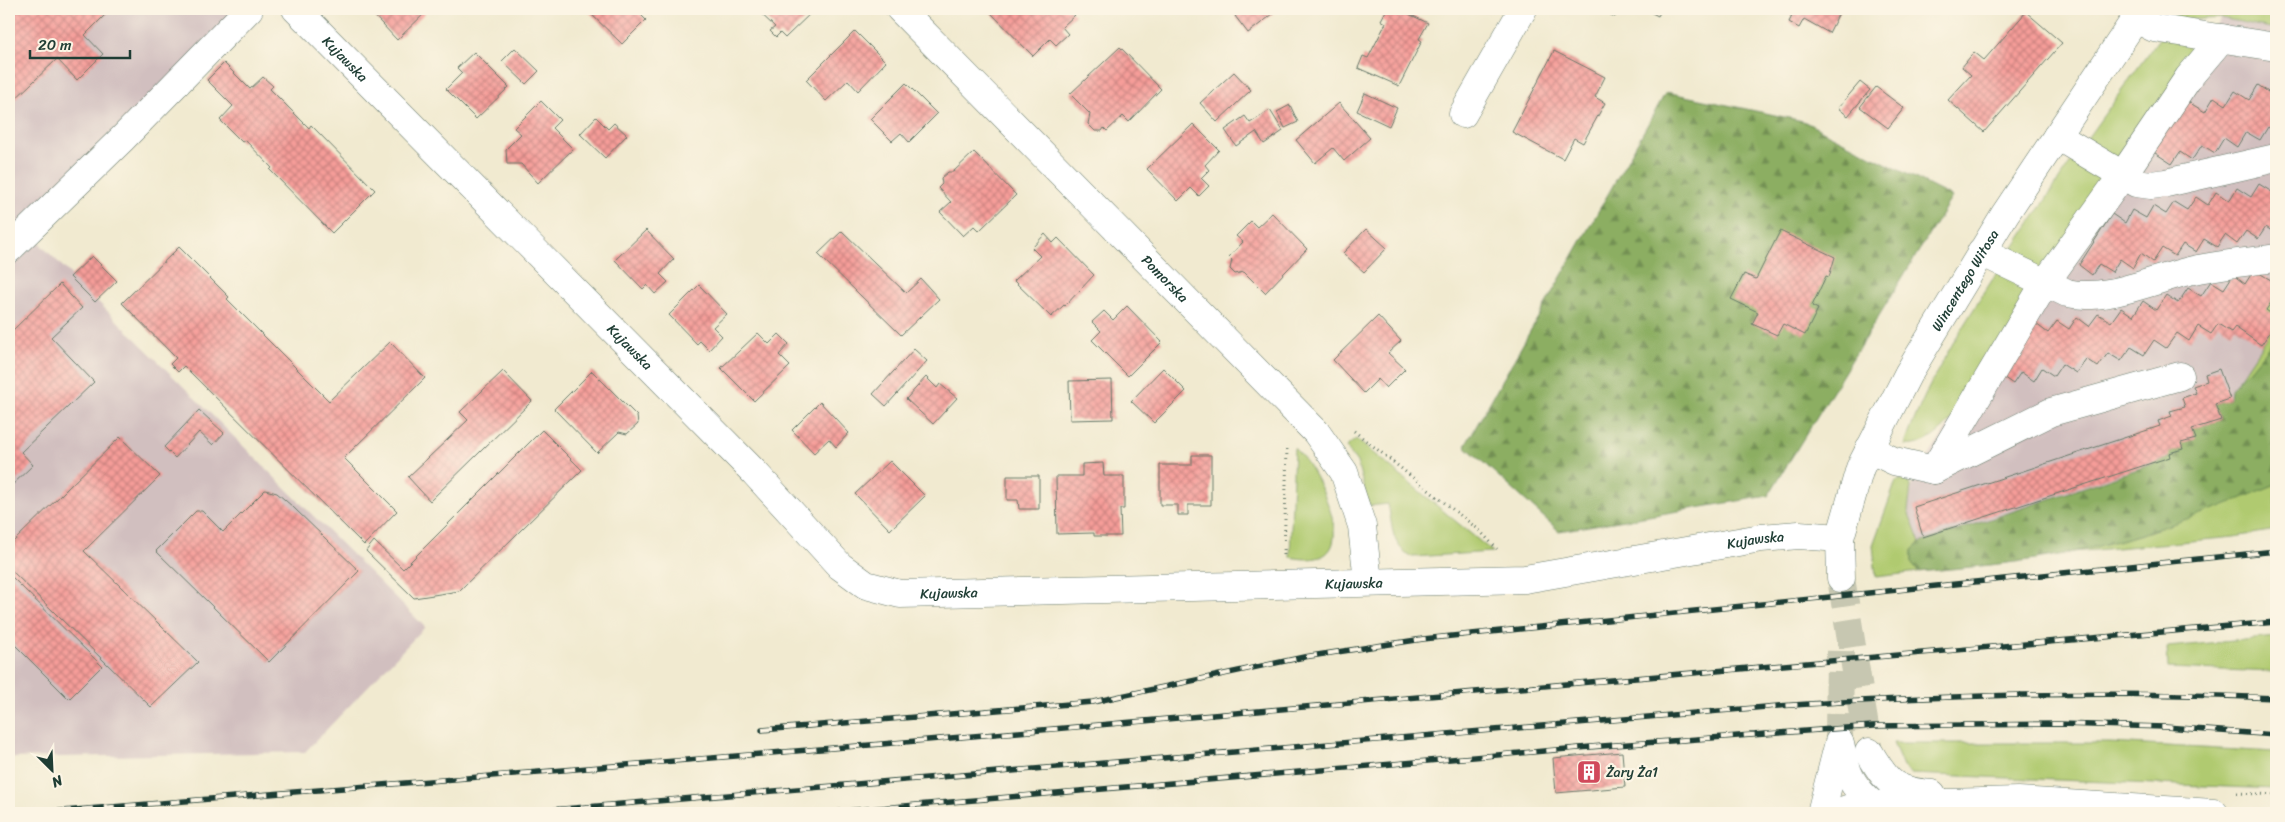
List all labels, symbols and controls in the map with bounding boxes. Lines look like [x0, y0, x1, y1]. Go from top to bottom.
scale bar [30, 28, 130, 60]
street label: Kujawska [316, 30, 374, 88]
text: 20 m [38, 32, 72, 58]
street label: Wincentego Witosa [1924, 224, 2005, 336]
street label: Pomorska [1135, 249, 1195, 308]
street label: Kujawska [601, 317, 659, 376]
street label: Kujawska [1725, 524, 1785, 556]
street label: Kujawska [1325, 570, 1383, 596]
street label: Kujawska [920, 580, 978, 606]
north arrow [28, 744, 78, 794]
building icon: Żary Ża1 [1576, 759, 1602, 785]
place label: Żary Ża1 [1606, 760, 1658, 785]
text: N [47, 768, 68, 795]

